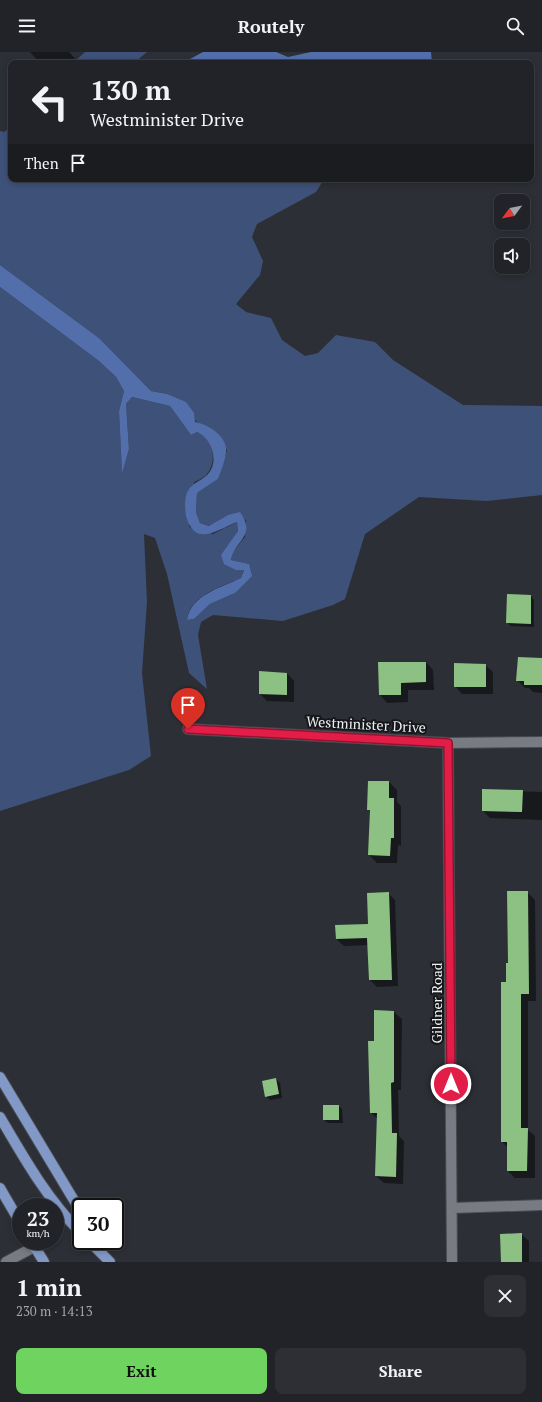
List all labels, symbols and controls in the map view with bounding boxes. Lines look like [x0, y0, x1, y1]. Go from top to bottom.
text: Routely [238, 14, 304, 38]
icon: menu [16, 15, 38, 37]
icon: search [504, 15, 526, 37]
text: 130 m [90, 71, 171, 108]
icon: left [24, 76, 76, 128]
text: Westminister Drive [90, 107, 244, 131]
icon: arrive [67, 152, 89, 174]
text: Then [24, 153, 59, 173]
north arrow [494, 194, 530, 230]
map controls [494, 194, 530, 274]
button: sound [494, 238, 530, 274]
pin [171, 688, 205, 729]
icon: arrive [177, 694, 199, 716]
street label: Westminister Drive [306, 711, 426, 737]
street label: Gildner Road [427, 962, 446, 1044]
position arrow [430, 1063, 472, 1105]
speed limit sign: 30 [72, 1198, 124, 1250]
text: 23 [27, 1205, 49, 1232]
text: km/h [26, 1227, 50, 1240]
text: 1 min [16, 1271, 82, 1303]
button: close [484, 1275, 526, 1317]
text: 230 m · 14:13 [16, 1302, 93, 1320]
button: Exit [16, 1348, 267, 1394]
button: Share [275, 1348, 526, 1394]

